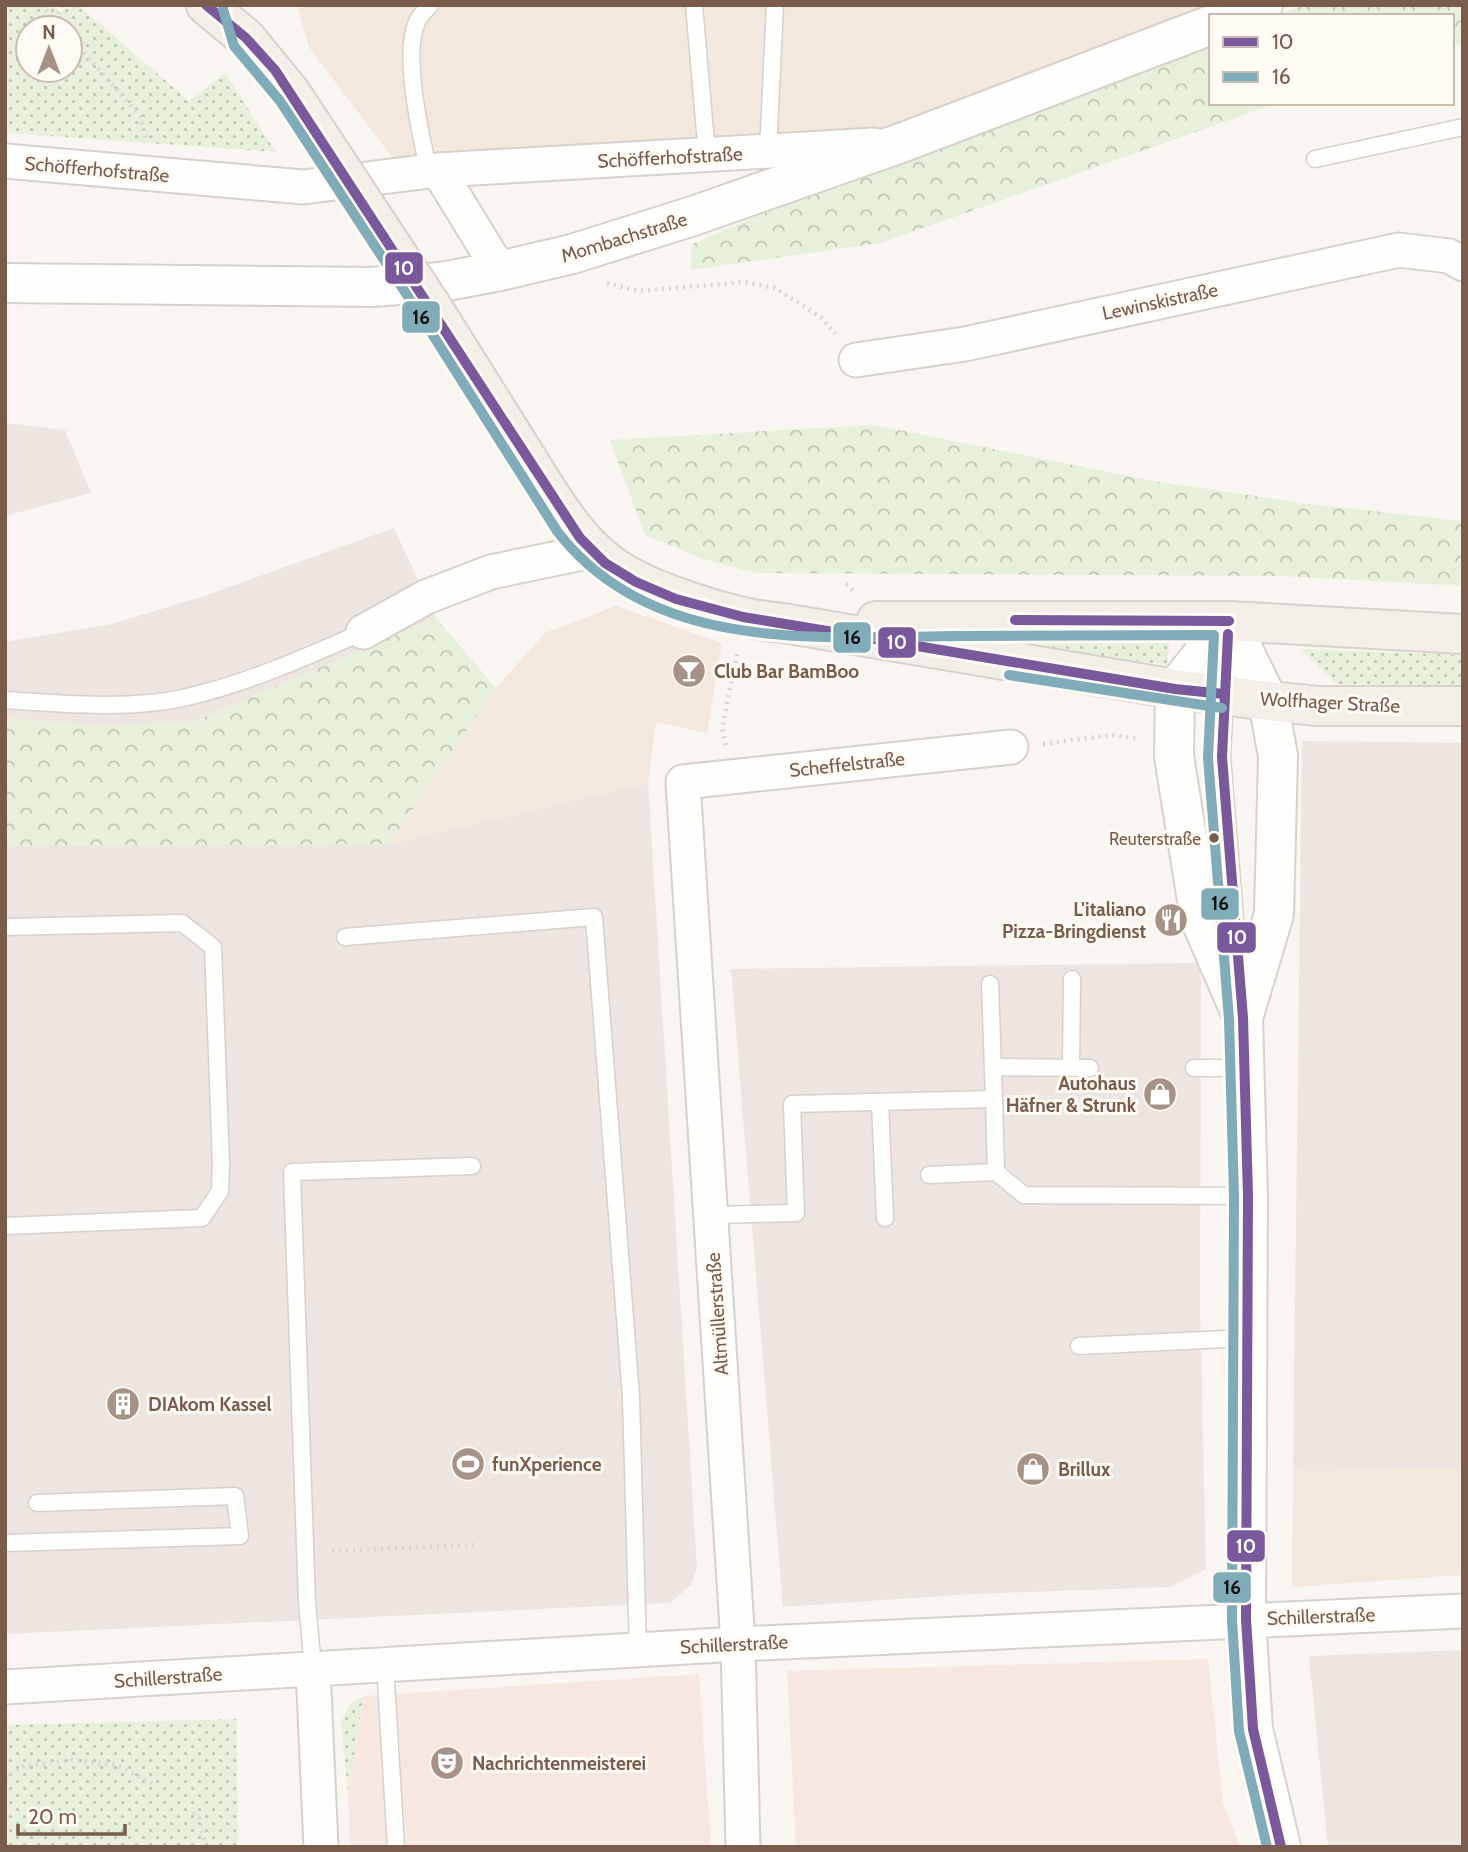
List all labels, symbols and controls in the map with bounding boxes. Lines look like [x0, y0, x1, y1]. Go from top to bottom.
north arrow [14, 14, 84, 84]
legend [1209, 14, 1454, 105]
text: N [42, 21, 56, 44]
text: 10 [1272, 29, 1294, 54]
text: 16 [1272, 64, 1291, 89]
street label: Schöfferhofstraße [597, 142, 743, 173]
street label: Schöfferhofstraße [24, 152, 171, 187]
street label: Mombachstraße [558, 207, 690, 268]
line badge: 10 [384, 251, 424, 285]
text: 10 [394, 257, 414, 280]
street label: Lewinskistraße [1100, 278, 1220, 325]
line badge: 16 [401, 300, 441, 334]
text: 16 [412, 306, 430, 329]
line badge: 16 [832, 621, 872, 654]
text: 16 [843, 626, 861, 649]
line badge: 10 [877, 626, 917, 659]
text: 10 [887, 631, 907, 654]
bar icon: Club Bar BamBoo [670, 652, 708, 690]
place label: Club Bar BamBoo [714, 660, 859, 683]
street label: Wolfhager Straße [1259, 687, 1401, 718]
street label: Scheffelstraße [788, 747, 906, 782]
place label: Reuterstraße [1109, 829, 1201, 849]
marker: Reuterstraße [1207, 831, 1221, 845]
line badge: 16 [1200, 887, 1240, 921]
text: 16 [1211, 892, 1229, 915]
place label: L'italiano Pizza-Bringdienst [1002, 898, 1146, 943]
restaurant icon: L'italiano Pizza-Bringdienst [1152, 901, 1190, 939]
line badge: 10 [1216, 921, 1257, 954]
text: 10 [1227, 926, 1247, 949]
place label: Autohaus Häfner & Strunk [1006, 1072, 1137, 1117]
shop icon: Autohaus Häfner & Strunk [1141, 1075, 1179, 1113]
street label: Altmüllerstraße [702, 1251, 733, 1376]
building icon: DIAkom Kassel [104, 1385, 142, 1423]
place label: DIAkom Kassel [148, 1393, 271, 1416]
sports icon: funXperience [449, 1445, 487, 1483]
shop icon: Brillux [1014, 1450, 1052, 1488]
place label: funXperience [492, 1453, 602, 1476]
place label: Brillux [1058, 1458, 1111, 1481]
line badge: 10 [1226, 1529, 1266, 1563]
text: 10 [1236, 1535, 1256, 1558]
line badge: 16 [1212, 1571, 1252, 1604]
text: 16 [1223, 1576, 1241, 1599]
street label: Schillerstraße [1266, 1603, 1376, 1630]
street label: Schillerstraße [679, 1630, 789, 1659]
street label: Schillerstraße [113, 1662, 223, 1693]
theatre icon: Nachrichtenmeisterei [428, 1744, 466, 1782]
place label: Nachrichtenmeisterei [472, 1752, 646, 1775]
scale bar [18, 1792, 124, 1836]
text: 20 m [28, 1804, 77, 1829]

